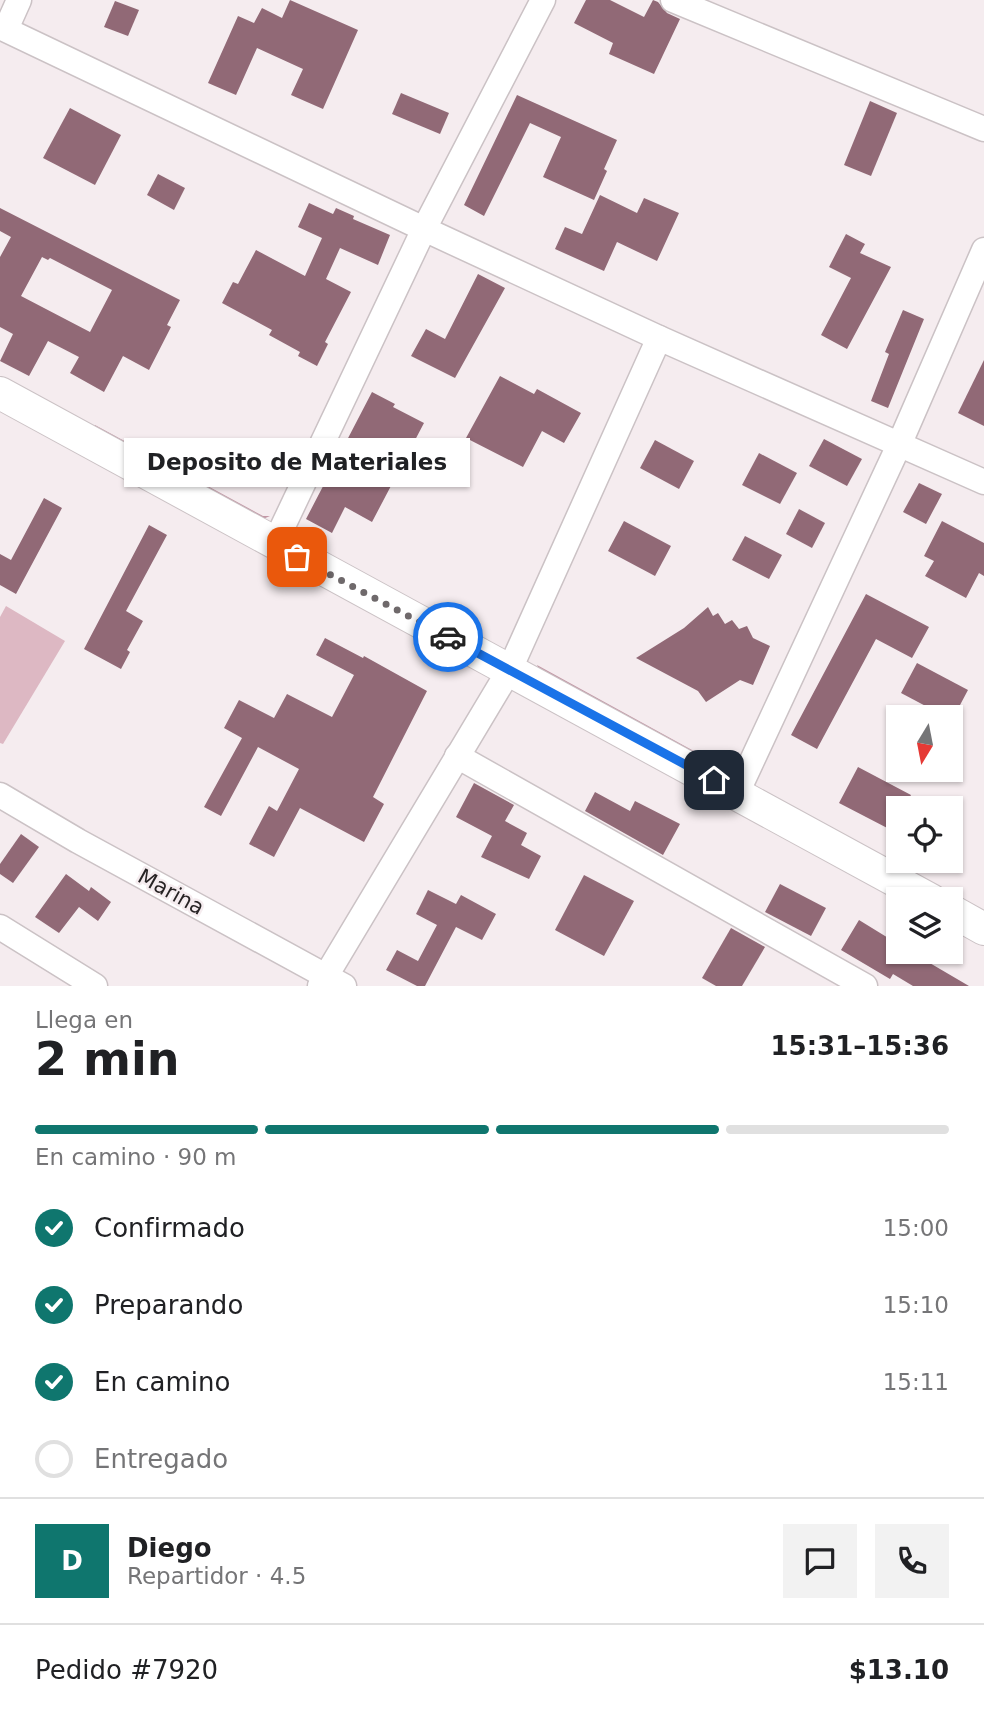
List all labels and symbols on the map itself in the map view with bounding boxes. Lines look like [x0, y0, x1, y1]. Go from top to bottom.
callout: Deposito de Materiales [124, 438, 470, 487]
pin [267, 527, 327, 587]
courier [413, 602, 483, 672]
north arrow [886, 705, 962, 782]
pin [684, 750, 744, 810]
street label: Marina [134, 864, 208, 920]

